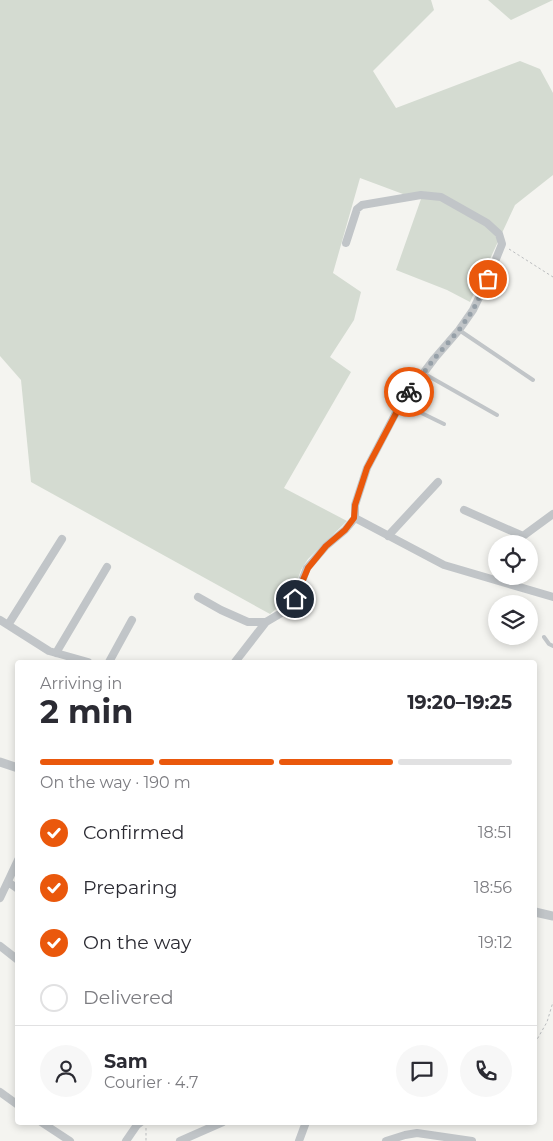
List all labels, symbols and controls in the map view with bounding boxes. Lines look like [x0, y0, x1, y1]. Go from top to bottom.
pin [467, 258, 509, 300]
icon: bag [474, 265, 502, 293]
courier [384, 367, 434, 417]
icon: bike [395, 378, 423, 406]
map controls [488, 535, 538, 645]
button: locate [488, 535, 538, 585]
pin [274, 578, 316, 620]
icon: home [281, 585, 309, 613]
button: layers [488, 595, 538, 645]
text: Arriving in [40, 674, 122, 693]
text: 19:20–19:25 [407, 691, 512, 714]
text: 2 min [40, 692, 133, 731]
text: On the way · 190 m [40, 773, 191, 792]
icon: check [40, 819, 68, 847]
text: Confirmed [83, 821, 184, 844]
text: 18:51 [478, 823, 512, 842]
icon: check [40, 874, 68, 902]
text: Preparing [83, 876, 178, 899]
text: 18:56 [474, 878, 512, 897]
icon: check [40, 929, 68, 957]
text: On the way [83, 931, 191, 954]
text: 19:12 [478, 933, 512, 952]
text: Delivered [83, 986, 174, 1009]
button: person [40, 1045, 92, 1097]
button: chat [396, 1045, 448, 1097]
button: phone [460, 1045, 512, 1097]
text: Sam [104, 1050, 148, 1073]
text: Courier · 4.7 [104, 1073, 198, 1092]

